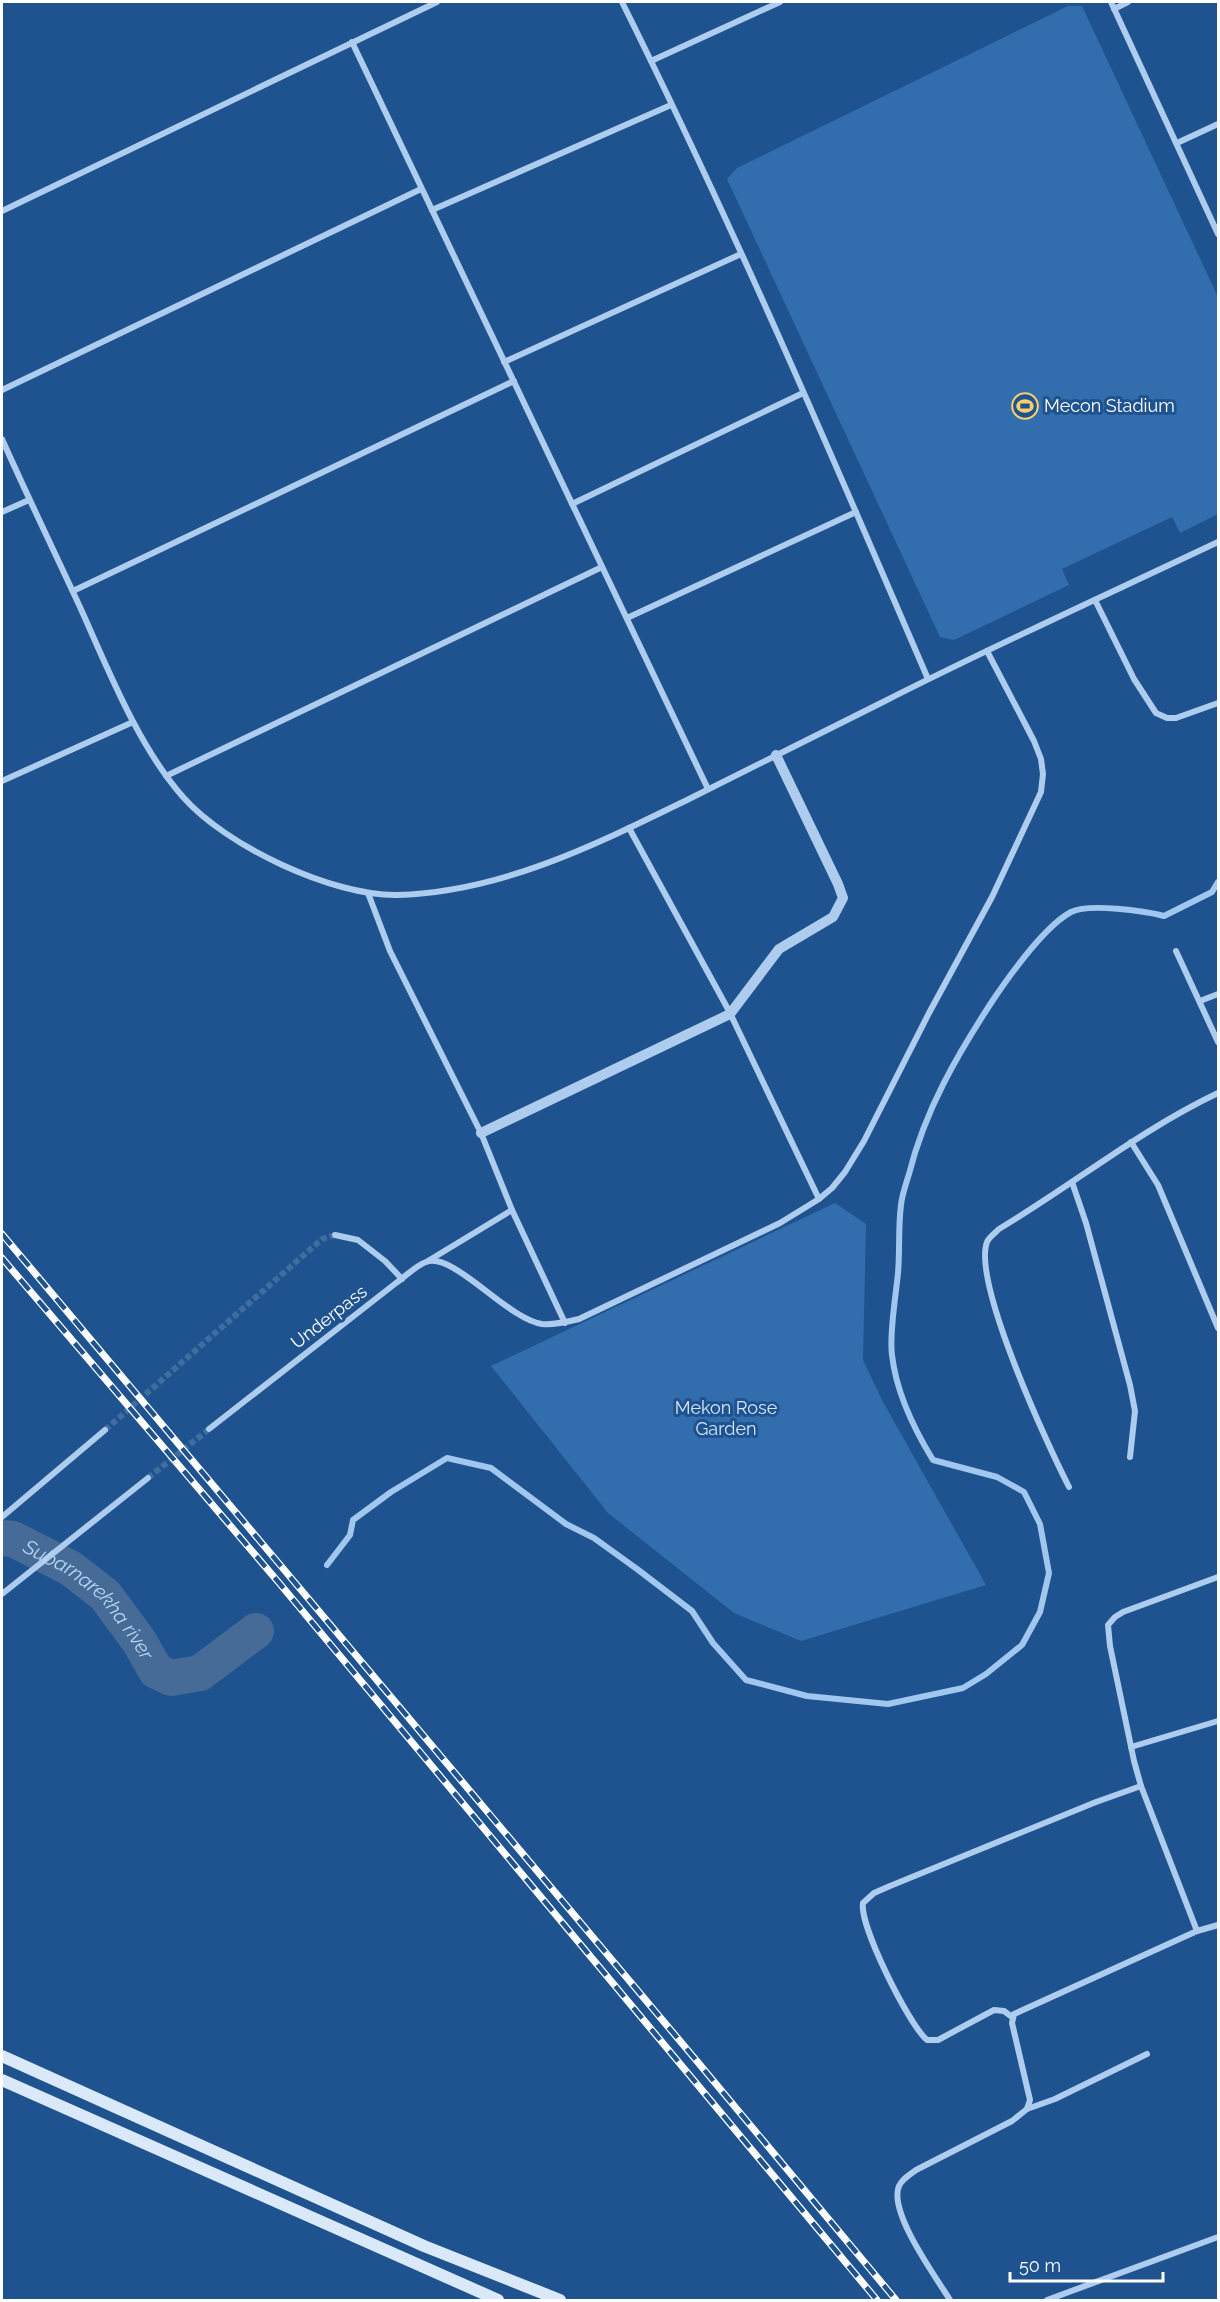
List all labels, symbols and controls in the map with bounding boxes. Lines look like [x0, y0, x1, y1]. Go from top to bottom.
sports icon: Mecon Stadium [1010, 391, 1040, 421]
place label: Mecon Stadium [1044, 395, 1175, 416]
street label: Underpass [287, 1280, 371, 1353]
park label: Mekon Rose Garden [675, 1397, 778, 1439]
water label: Subarnarekha river [18, 1534, 160, 1665]
scale bar [1010, 2245, 1163, 2283]
text: 50 m [1019, 2255, 1061, 2276]

